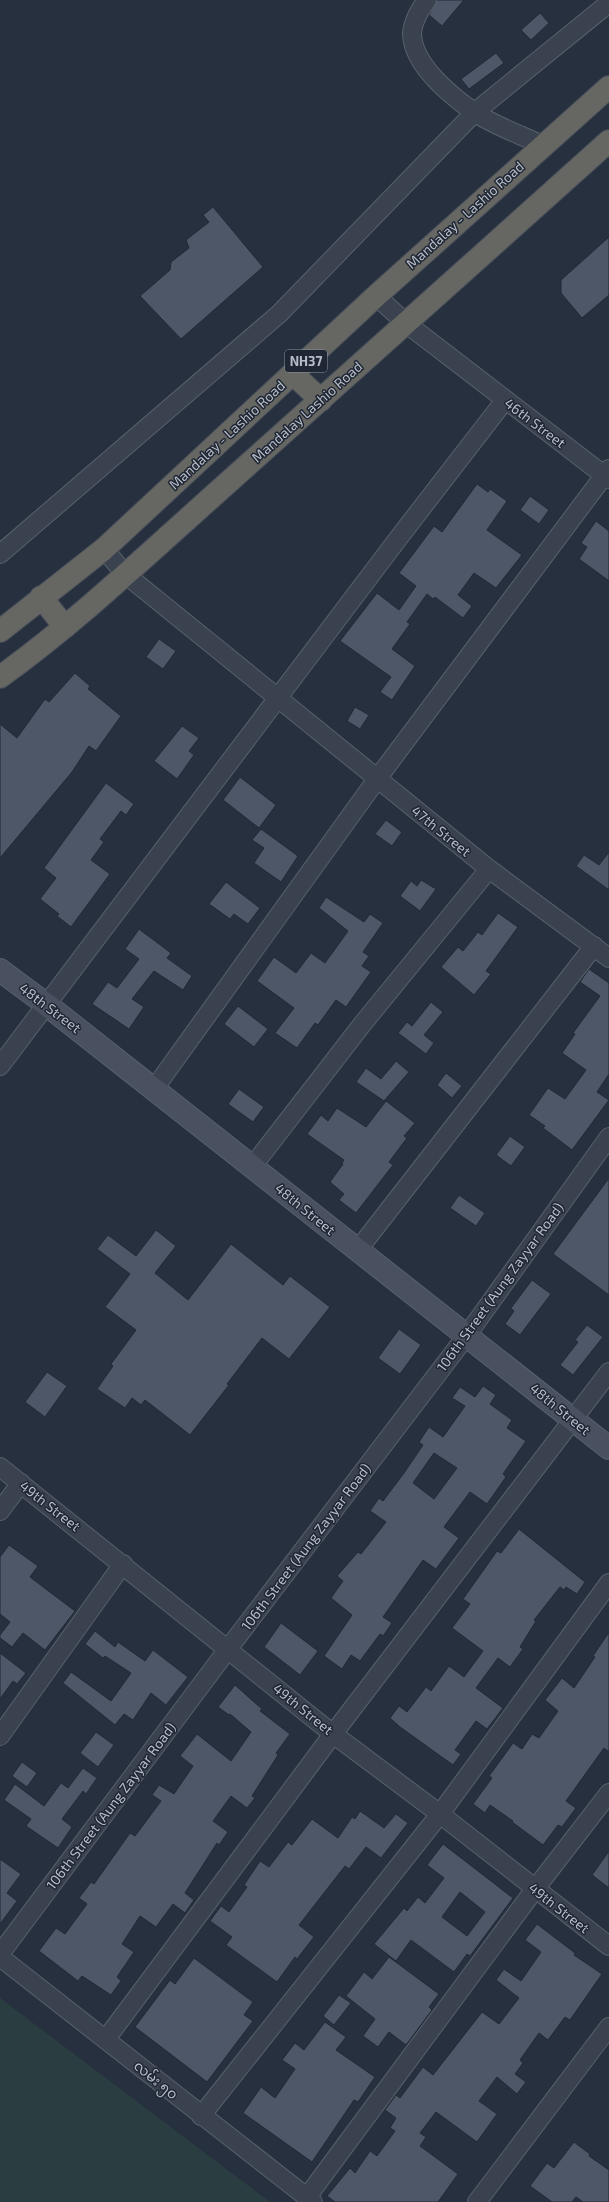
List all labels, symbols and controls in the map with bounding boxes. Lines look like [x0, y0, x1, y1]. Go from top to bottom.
street label: Mandalay - Lashio Road [402, 157, 527, 272]
road number: NH37 [285, 350, 327, 372]
street label: Mandalay Lashio Road [248, 358, 365, 466]
street label: Mandalay - Lashio Road [165, 377, 288, 493]
street label: 46th Street [501, 394, 569, 451]
street label: 47th Street [408, 802, 474, 860]
street label: 48th Street [16, 979, 84, 1036]
street label: 48th Street [272, 1179, 339, 1238]
street label: 106th Street (Aung Zayyar Road) [433, 1199, 567, 1374]
street label: 48th Street [527, 1379, 594, 1438]
street label: 106th Street (Aung Zayyar Road) [237, 1460, 374, 1633]
street label: 49th Street [17, 1477, 84, 1535]
street label: 49th Street [270, 1679, 337, 1738]
street label: 106th Street (Aung Zayyar Road) [42, 1719, 179, 1892]
street label: 49th Street [526, 1879, 593, 1937]
street label: လမ်း ၅၀ [128, 2056, 182, 2106]

